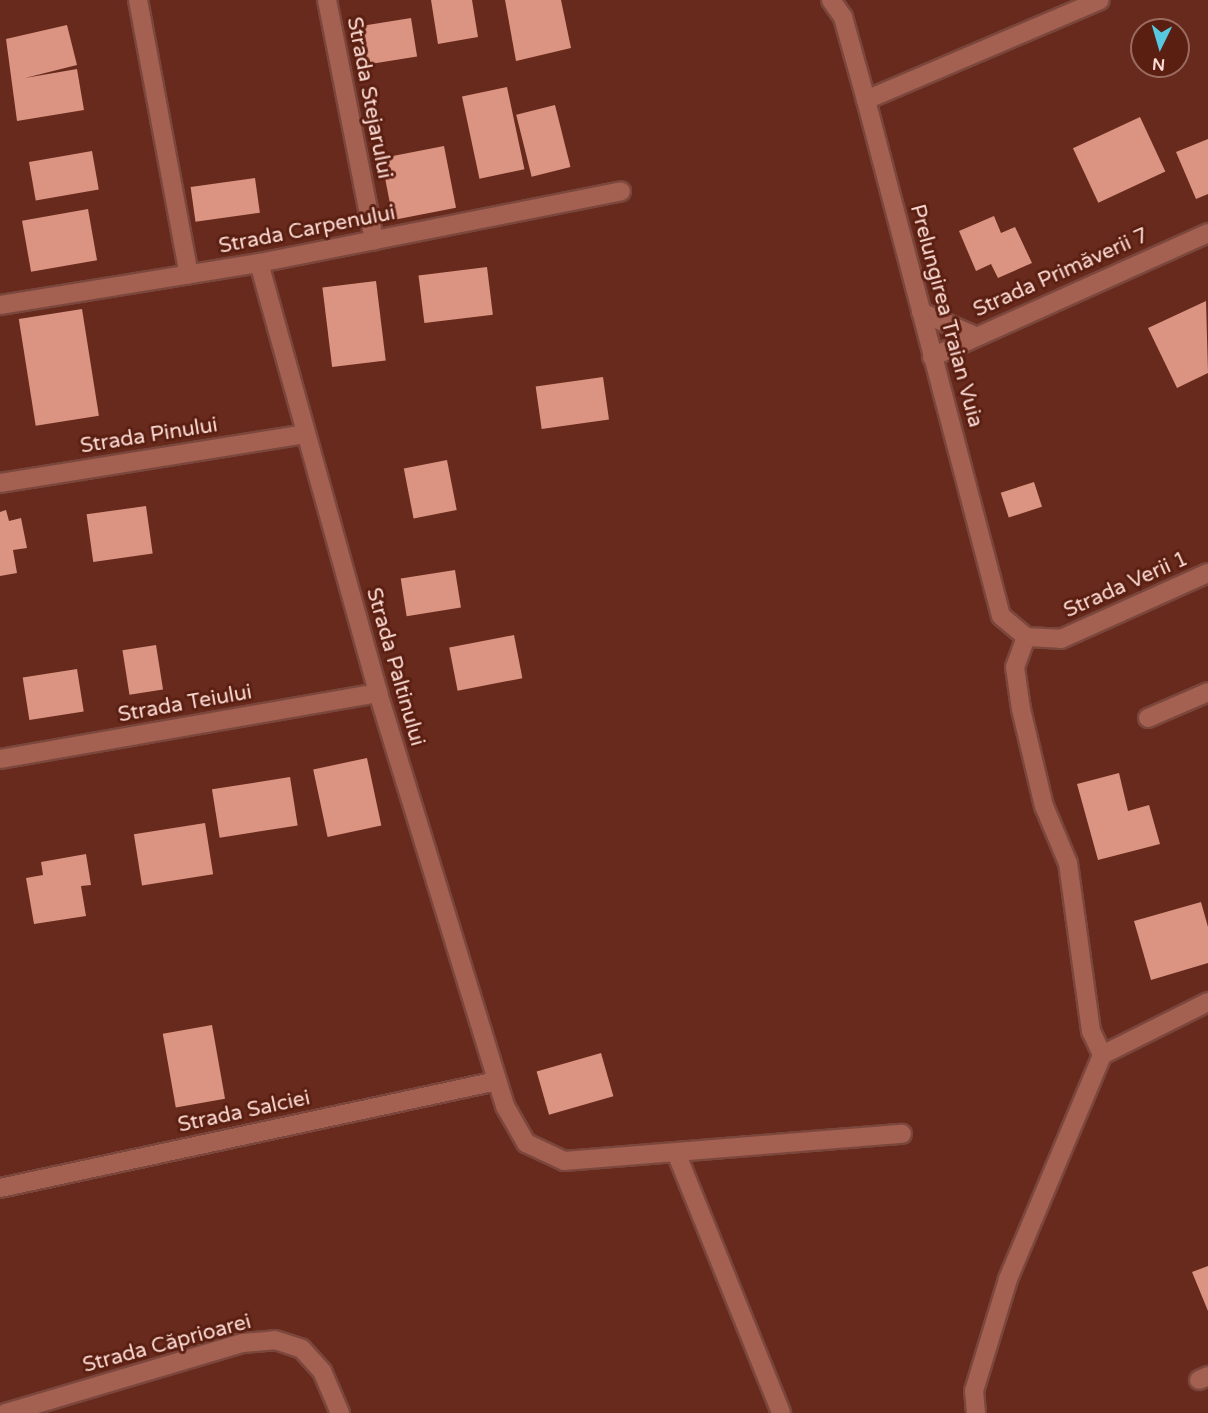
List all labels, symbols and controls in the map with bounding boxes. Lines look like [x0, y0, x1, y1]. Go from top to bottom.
street label: Strada Stejarului [341, 15, 397, 181]
north arrow [1130, 18, 1190, 78]
text: N [1151, 53, 1166, 74]
street label: Strada Carpenului [217, 201, 397, 259]
street label: Prelungirea Traian Vuia [904, 202, 988, 430]
street label: Strada Primăverii 7 [970, 223, 1152, 323]
street label: Strada Pinului [78, 413, 220, 459]
street label: Strada Verii 1 [1060, 546, 1192, 624]
street label: Strada Paltinului [360, 585, 430, 749]
street label: Strada Teiului [116, 680, 254, 728]
street label: Strada Salciei [176, 1086, 312, 1138]
street label: Strada Căprioarei [80, 1309, 254, 1379]

